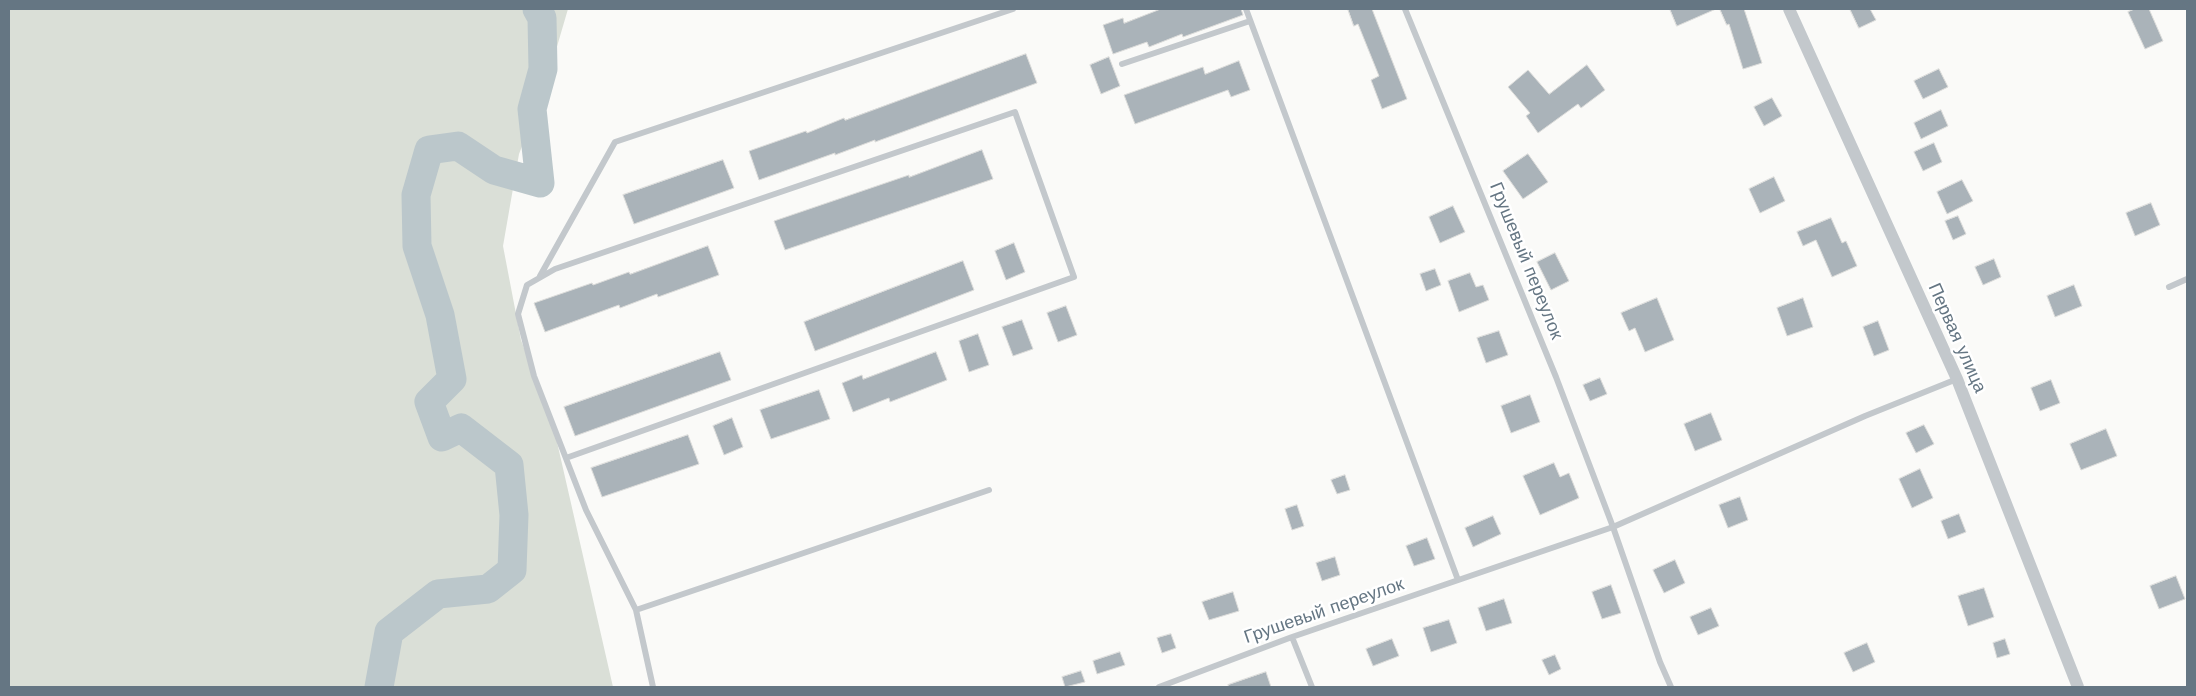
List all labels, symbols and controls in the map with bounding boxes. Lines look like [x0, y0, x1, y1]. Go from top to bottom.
street label: Грушевый переулок [1485, 179, 1567, 343]
street label: Первая улица [1923, 280, 1991, 396]
street label: Грушевый переулок [1241, 574, 1407, 648]

